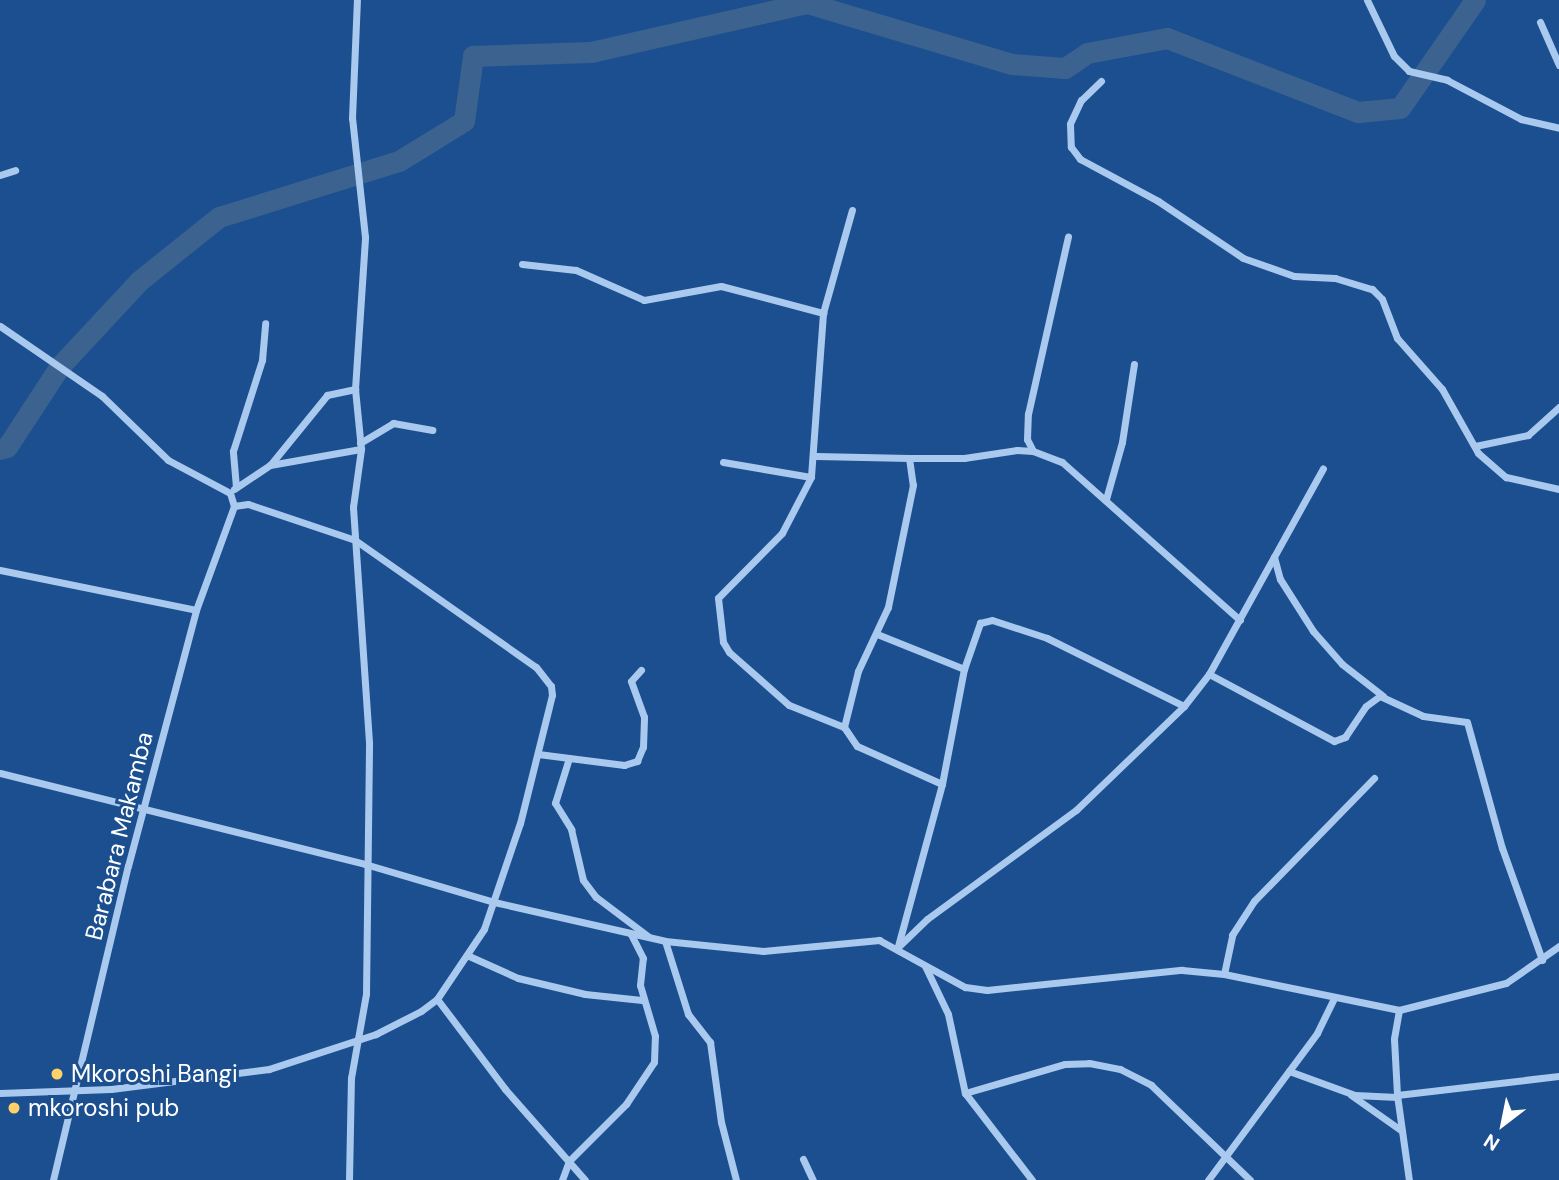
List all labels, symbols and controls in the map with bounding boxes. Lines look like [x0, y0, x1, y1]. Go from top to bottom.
street label: Barabara Makamba [79, 729, 159, 943]
place label: Mkoroshi Bangi [71, 1060, 238, 1088]
marker: Mkoroshi Bangi [49, 1066, 65, 1082]
north arrow [1468, 1089, 1538, 1159]
place label: mkoroshi pub [28, 1094, 179, 1122]
marker: mkoroshi pub [6, 1100, 22, 1116]
text: N [1479, 1128, 1504, 1157]

